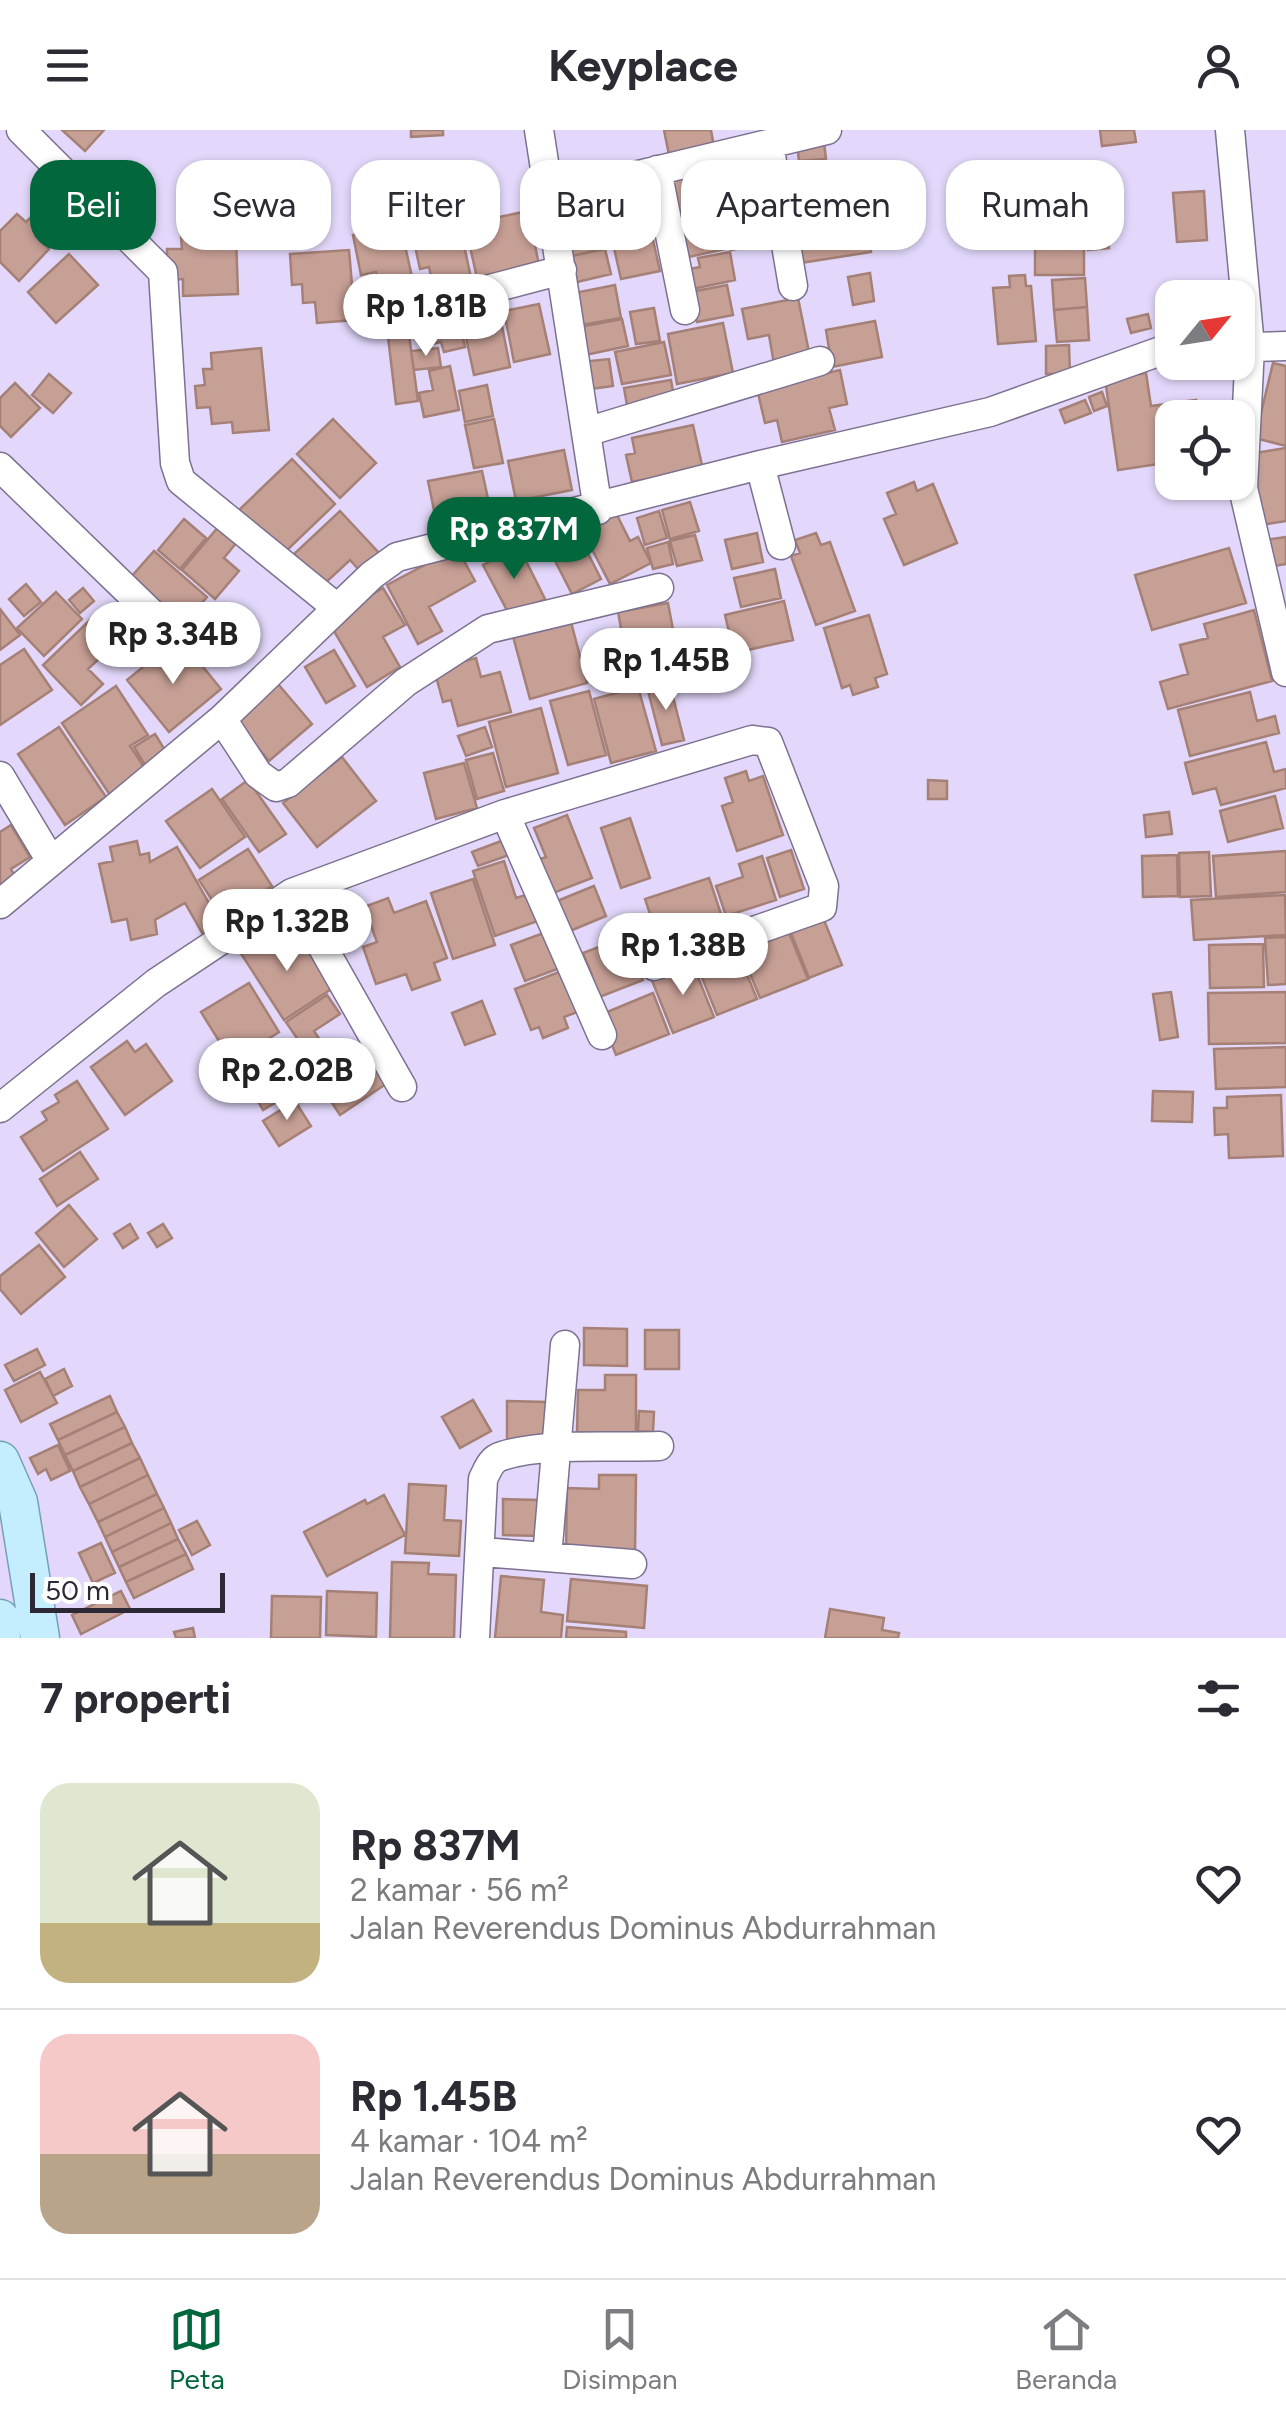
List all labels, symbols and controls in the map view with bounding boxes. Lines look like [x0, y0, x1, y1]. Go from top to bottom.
icon: menu [40, 38, 95, 93]
text: Keyplace [548, 38, 738, 92]
icon: person [1191, 38, 1246, 93]
chip: Beli [30, 160, 156, 250]
chip: Sewa [176, 160, 331, 250]
chip: Filter [351, 160, 500, 250]
chip: Baru [520, 160, 661, 250]
chip: Apartemen [681, 160, 926, 250]
chip: Rumah [946, 160, 1124, 250]
pin: Rp 1.81B [323, 274, 529, 359]
north arrow [1155, 280, 1255, 380]
map controls [1155, 280, 1255, 500]
text: Rp 1.81B [365, 287, 487, 325]
button: locate [1155, 400, 1255, 500]
pin: Rp 837M [422, 497, 606, 582]
text: Rp 837M [449, 510, 579, 548]
pin: Rp 3.34B [70, 602, 276, 687]
text: Rp 3.34B [108, 615, 238, 653]
pin: Rp 1.45B [563, 628, 769, 713]
text: Rp 1.45B [602, 641, 730, 679]
pin: Rp 1.32B [184, 889, 390, 974]
text: Rp 1.32B [225, 902, 349, 940]
pin: Rp 1.38B [580, 913, 786, 998]
text: Rp 1.38B [620, 926, 746, 964]
pin: Rp 2.02B [184, 1038, 390, 1123]
text: Rp 2.02B [221, 1051, 353, 1089]
scale bar [30, 1568, 225, 1612]
text: 50 m [45, 1573, 110, 1607]
icon: filters [1191, 1671, 1246, 1726]
text: 7 properti [40, 1673, 231, 1724]
text: Rp 837M [350, 1820, 521, 1871]
icon: home [120, 1823, 240, 1943]
icon: heart [1191, 1856, 1246, 1911]
text: 2 kamar · 56 m² [350, 1871, 569, 1909]
text: Jalan Reverendus Dominus Abdurrahman [350, 1909, 936, 1947]
text: Rp 1.45B [350, 2071, 517, 2122]
icon: home [120, 2074, 240, 2194]
icon: heart [1191, 2107, 1246, 2162]
text: 4 kamar · 104 m² [350, 2122, 588, 2160]
text: Jalan Reverendus Dominus Abdurrahman [350, 2160, 936, 2198]
tab: Peta [169, 2302, 225, 2396]
tab: Disimpan [562, 2302, 678, 2396]
tab: Beranda [1015, 2302, 1117, 2396]

